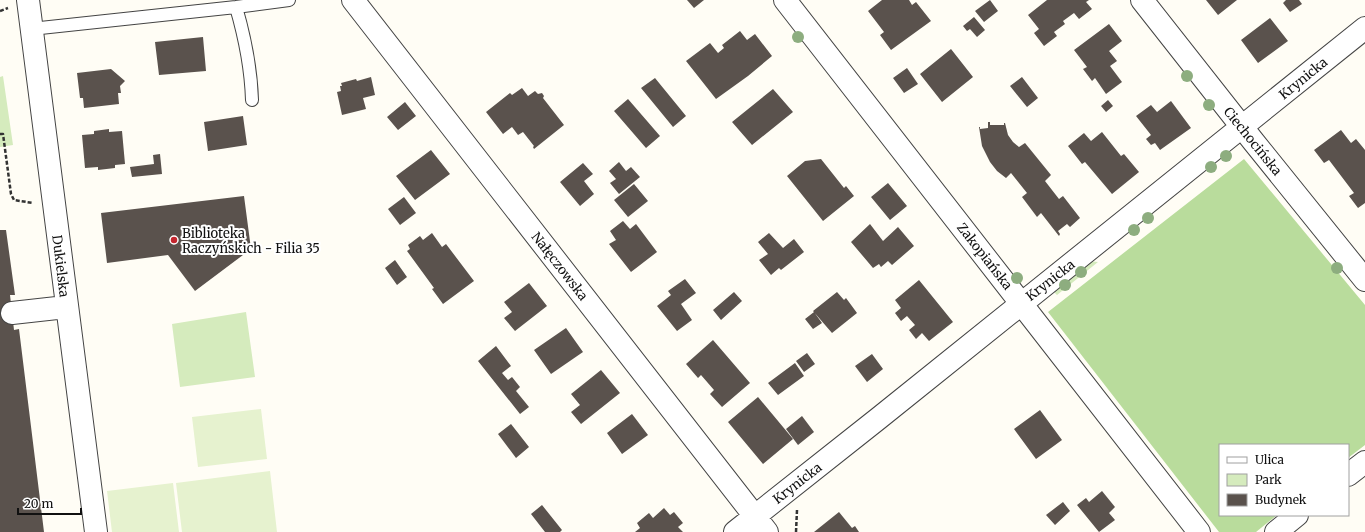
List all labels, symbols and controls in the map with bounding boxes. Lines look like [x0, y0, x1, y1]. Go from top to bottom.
street label: Krynicka [1276, 54, 1331, 103]
street label: Ciechocińska [1220, 104, 1285, 179]
street label: Zakopiańska [953, 219, 1016, 293]
place label: Biblioteka Raczyńskich - Filia 35 [182, 225, 320, 257]
street label: Nałęczowska [528, 229, 592, 304]
street label: Dukielska [48, 234, 73, 298]
marker: Biblioteka Raczyńskich - Filia 35 [169, 235, 179, 245]
street label: Krynicka [1022, 256, 1078, 305]
legend [1219, 444, 1349, 516]
text: Ulica [1255, 452, 1284, 467]
street label: Krynicka [769, 459, 825, 508]
text: Park [1255, 472, 1282, 487]
scale bar [18, 490, 81, 516]
text: Budynek [1255, 492, 1307, 507]
text: 20 m [24, 496, 53, 511]

